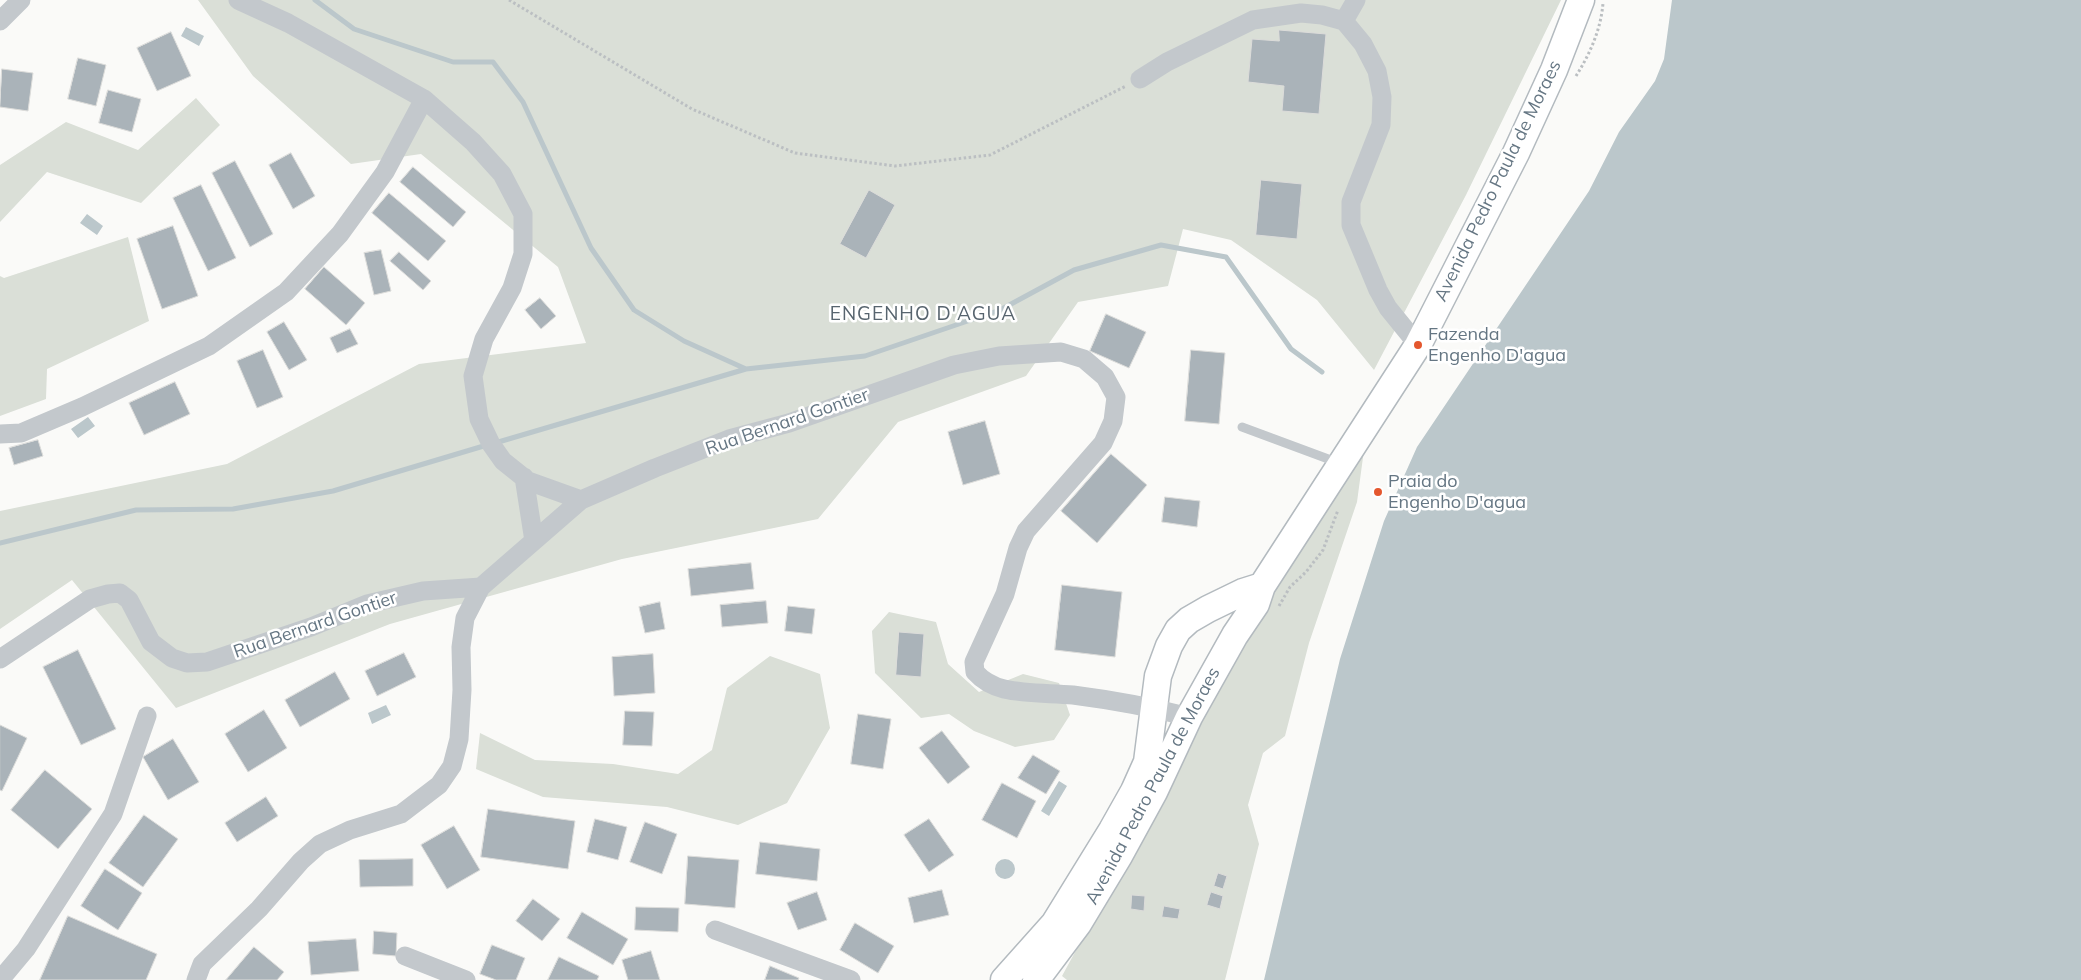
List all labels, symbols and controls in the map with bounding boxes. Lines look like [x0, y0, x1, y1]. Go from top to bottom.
street label: Avenida Pedro Paula de Moraes [1430, 57, 1566, 305]
district label: ENGENHO D'AGUA [828, 303, 1018, 325]
place label: Fazenda Engenho D'agua [1428, 324, 1566, 366]
marker: Fazenda Engenho D'agua [1412, 339, 1424, 351]
street label: Rua Bernard Gontier [703, 384, 871, 460]
place label: Praia do Engenho D'agua [1388, 471, 1526, 514]
marker: Praia do Engenho D'agua [1372, 486, 1384, 498]
street label: Rua Bernard Gontier [231, 587, 399, 663]
street label: Avenida Pedro Paula de Moraes [1081, 664, 1225, 908]

